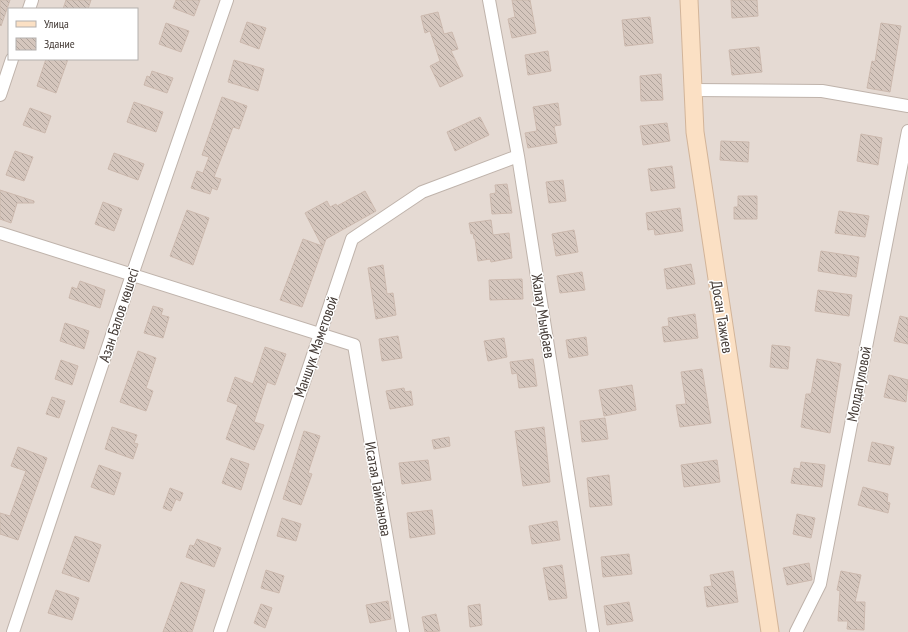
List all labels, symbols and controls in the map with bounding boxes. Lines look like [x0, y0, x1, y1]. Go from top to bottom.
legend [8, 8, 138, 60]
text: Улица [44, 16, 69, 31]
text: Здание [44, 36, 75, 51]
street label: Азан Балов көшесі [94, 265, 143, 365]
street label: Жалау Мыңбаев [527, 271, 560, 360]
street label: Досан Тажиев [707, 279, 738, 355]
street label: Маншүк Мәметовой [289, 294, 342, 400]
street label: Молдагуловой [842, 345, 875, 423]
street label: Исатая Тайманова [361, 440, 396, 538]

